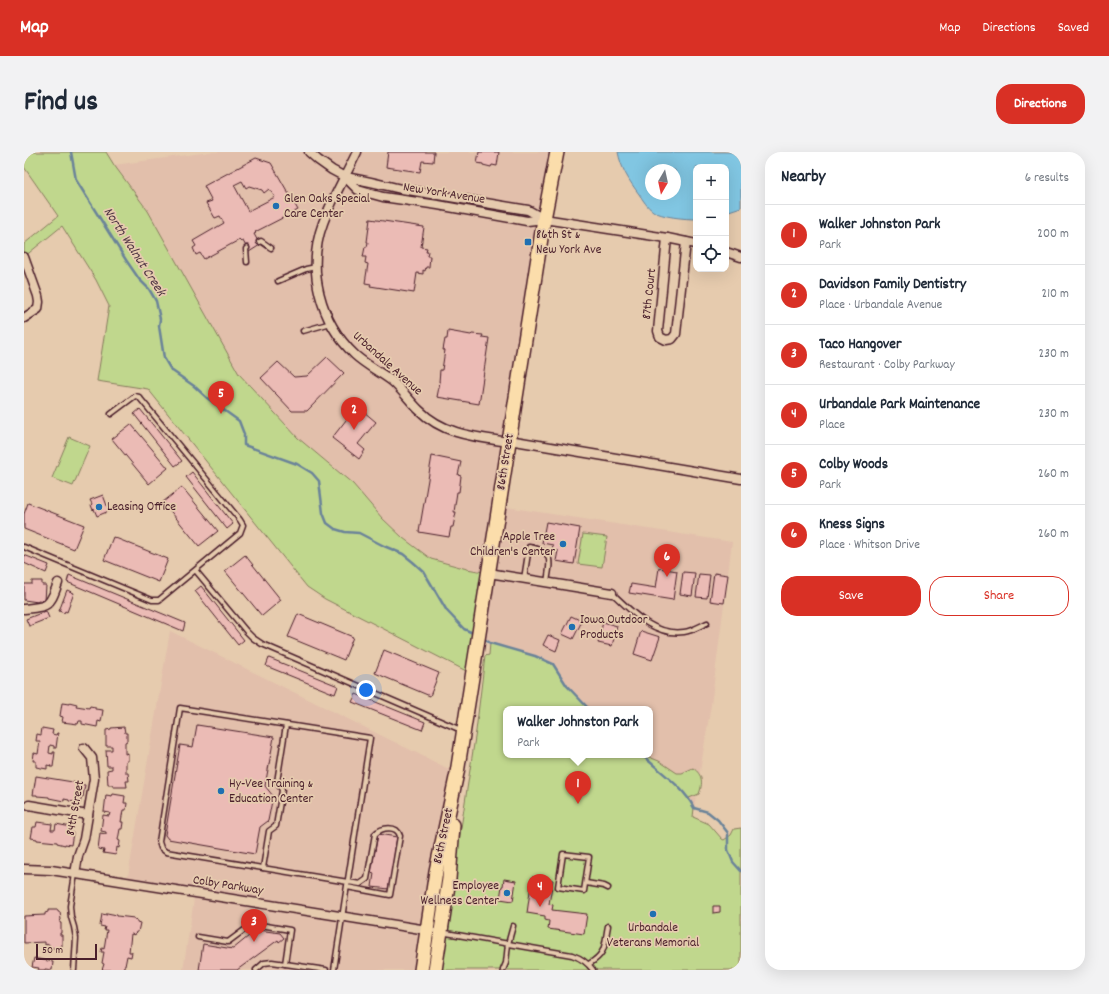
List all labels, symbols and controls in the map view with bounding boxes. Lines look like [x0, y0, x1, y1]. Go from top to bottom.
text: Map [20, 15, 49, 42]
text: Map [939, 18, 961, 38]
text: Directions [983, 18, 1036, 38]
text: Saved [1058, 18, 1089, 38]
text: Find us [24, 84, 98, 124]
button: Directions [996, 84, 1085, 124]
north arrow [645, 164, 681, 200]
map controls [693, 164, 729, 272]
button: + [693, 164, 729, 200]
text: Nearby [781, 166, 825, 190]
text: 6 results [1025, 169, 1069, 188]
street label: New York Avenue [402, 178, 487, 210]
place label: Glen Oaks Special Care Center [284, 190, 370, 224]
button: − [693, 200, 729, 236]
marker: Glen Oaks Special Care Center [271, 201, 281, 211]
water label: North Walnut Creek [98, 204, 171, 301]
text: Walker Johnston Park [819, 214, 940, 236]
text: 1 [793, 225, 795, 244]
text: 200 m [1037, 225, 1069, 244]
place label: 86th St & New York Ave [536, 226, 602, 260]
button: locate [693, 236, 729, 272]
text: Park [819, 236, 841, 255]
marker: 86th St & New York Ave [523, 237, 533, 247]
street label: 87th Court [638, 267, 662, 321]
text: Davidson Family Dentistry [819, 274, 966, 296]
text: 2 [791, 285, 797, 304]
text: 210 m [1041, 285, 1069, 304]
text: Place · Urbandale Avenue [819, 296, 942, 315]
street label: Urbandale Avenue [348, 327, 426, 401]
text: Taco Hangover [819, 334, 902, 356]
text: 3 [791, 345, 797, 364]
text: 230 m [1039, 345, 1069, 364]
text: Restaurant · Colby Parkway [819, 356, 955, 375]
pin: 5 [208, 381, 234, 414]
text: Urbandale Park Maintenance [819, 394, 980, 416]
pin: 2 [341, 397, 367, 430]
text: 4 [791, 405, 797, 424]
text: 230 m [1039, 405, 1069, 424]
text: Place [819, 416, 845, 435]
street label: 86th Street [492, 432, 520, 492]
text: Colby Woods [819, 454, 888, 476]
text: 5 [791, 465, 797, 484]
text: 260 m [1038, 465, 1069, 484]
text: Park [819, 476, 841, 495]
place label: Leasing Office [107, 498, 176, 517]
marker: Leasing Office [94, 502, 104, 512]
text: Kness Signs [819, 514, 885, 536]
text: 6 [791, 525, 797, 544]
text: 260 m [1038, 525, 1069, 544]
place label: Apple Tree Children's Center [470, 528, 555, 562]
text: Place · Whitson Drive [819, 536, 920, 555]
marker: Apple Tree Children's Center [558, 539, 568, 549]
pin: 6 [654, 544, 680, 577]
button: Save [781, 576, 921, 616]
button: Share [929, 576, 1069, 616]
place label: Iowa Outdoor Products [580, 611, 648, 645]
marker: Iowa Outdoor Products [567, 622, 577, 632]
your location [356, 680, 376, 700]
popup [503, 706, 653, 758]
text: Walker Johnston Park [517, 712, 639, 734]
text: Park [517, 734, 539, 753]
pin: 1 [565, 771, 591, 804]
place label: Hy-Vee Training & Education Center [229, 775, 314, 809]
street label: 84th Street [62, 779, 90, 837]
marker: Hy-Vee Training & Education Center [216, 786, 226, 796]
street label: 86th Street [429, 806, 459, 866]
street label: Colby Parkway [191, 871, 265, 901]
pin: 4 [527, 874, 553, 907]
place label: Employee Wellness Center [420, 877, 499, 911]
marker: Employee Wellness Center [502, 888, 512, 898]
pin: 3 [241, 909, 267, 942]
marker: Urbandale Veterans Memorial [648, 909, 658, 919]
place label: Urbandale Veterans Memorial [607, 919, 699, 953]
scale bar [36, 942, 97, 961]
text: 50 m [42, 943, 63, 959]

